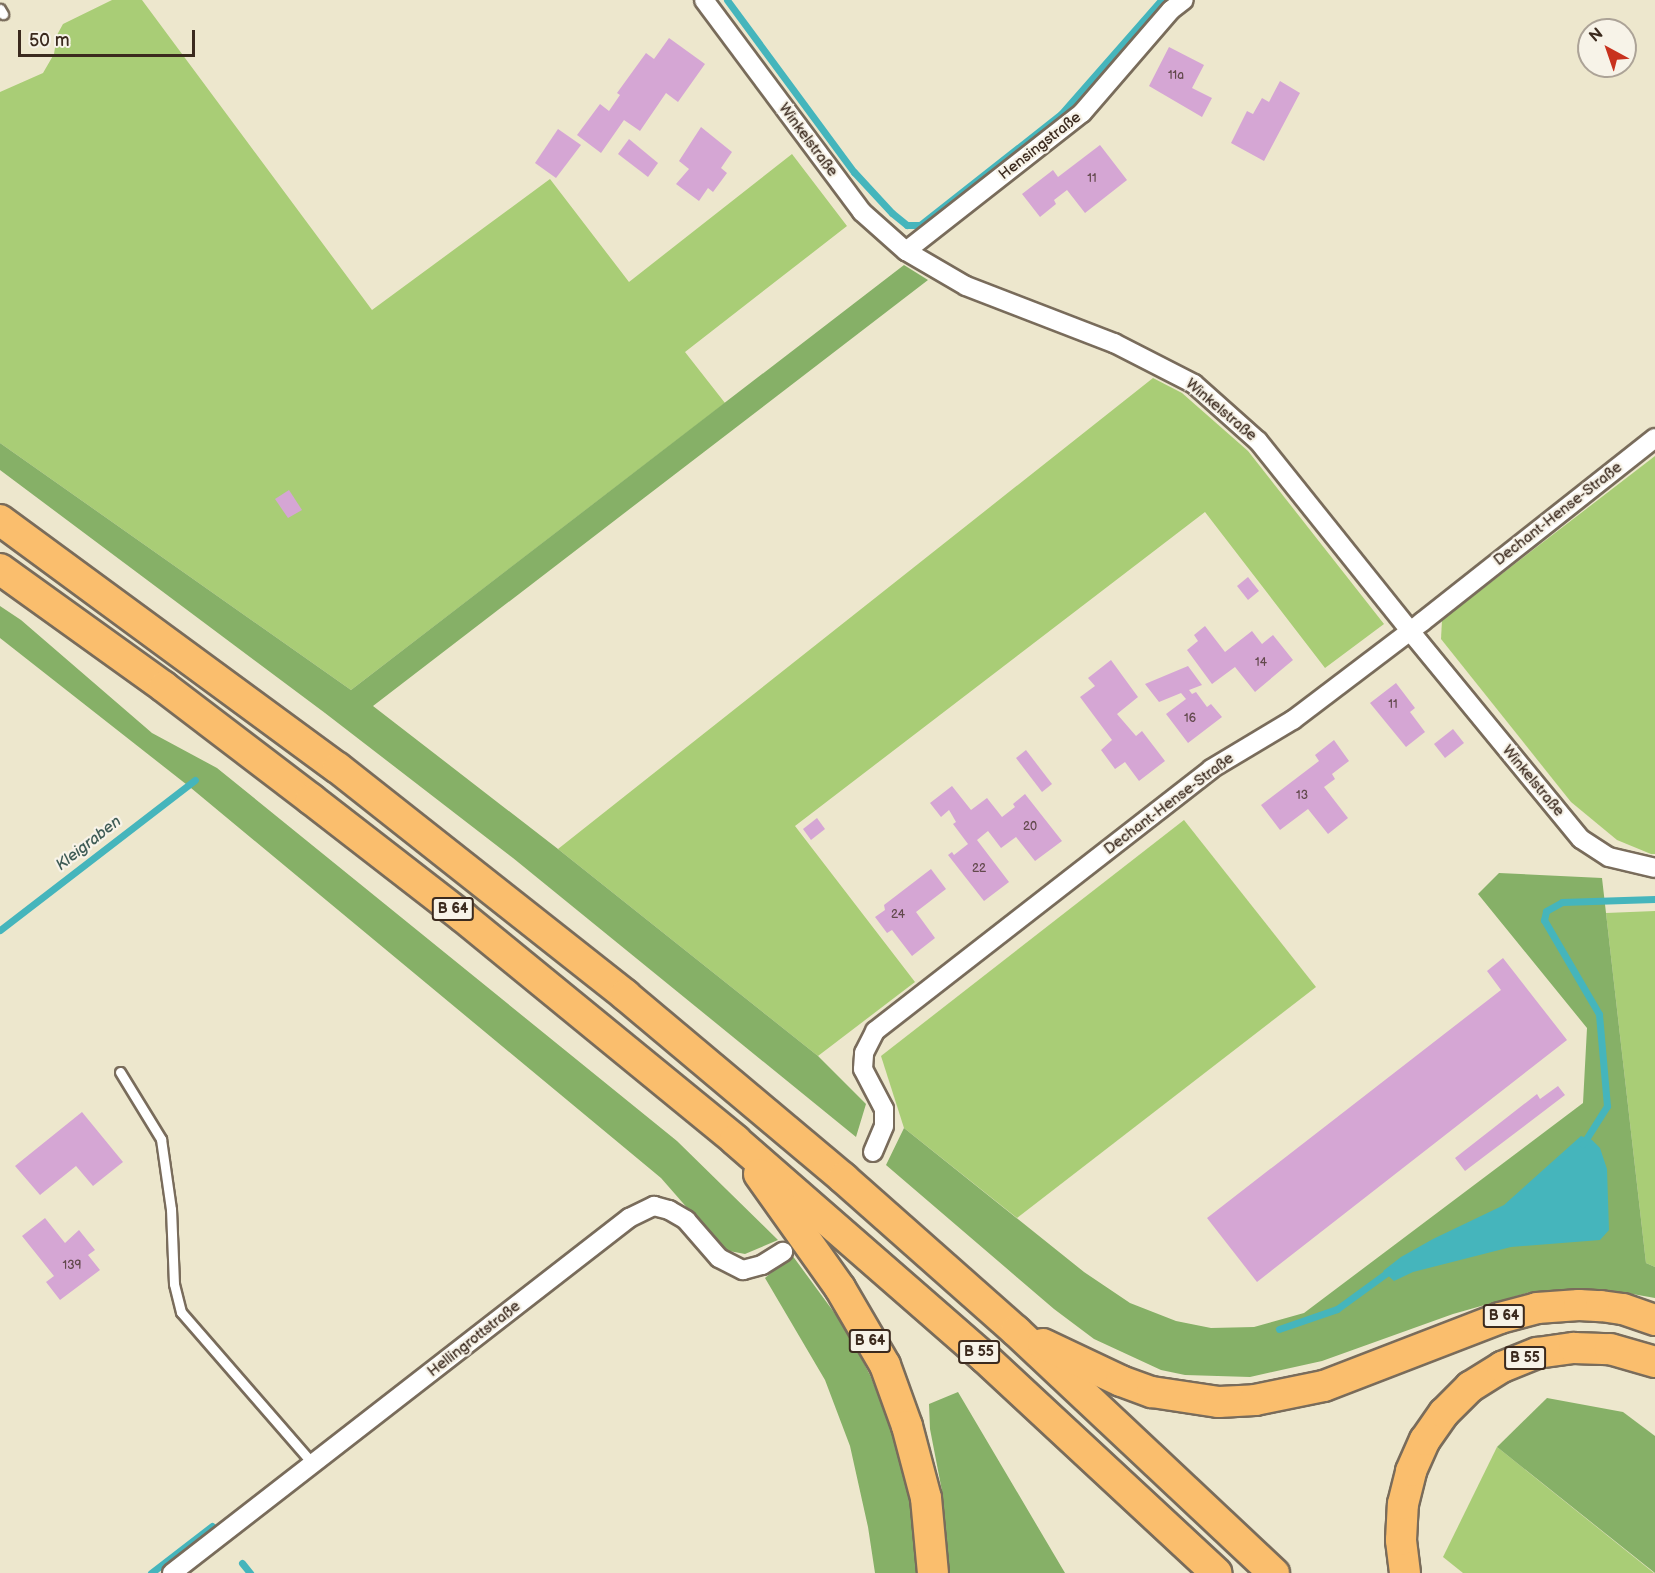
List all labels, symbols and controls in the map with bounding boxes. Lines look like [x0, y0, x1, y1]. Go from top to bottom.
scale bar [21, 18, 198, 56]
north arrow [1577, 18, 1637, 78]
text: N [1586, 24, 1607, 47]
text: 50 m [29, 30, 70, 51]
house number: 11a [1168, 69, 1184, 83]
street label: Winkelstraße [775, 100, 841, 180]
street label: Hensingstraße [995, 108, 1085, 184]
house number: 11 [1087, 172, 1097, 186]
street label: Winkelstraße [1182, 375, 1260, 445]
street label: Dechant-Hense-Straße [1490, 458, 1626, 570]
house number: 14 [1255, 656, 1267, 670]
house number: 11 [1388, 698, 1398, 712]
house number: 16 [1184, 712, 1196, 726]
street label: Winkelstraße [1498, 742, 1568, 820]
street label: Dechant-Hense-Straße [1101, 749, 1237, 859]
house number: 13 [1296, 789, 1308, 803]
water label: Kleigraben [52, 812, 126, 876]
house number: 20 [1023, 820, 1037, 834]
house number: 22 [972, 862, 986, 876]
road number: B 64 [430, 898, 476, 920]
house number: 24 [891, 908, 905, 922]
house number: 139 [63, 1259, 81, 1273]
street label: Hellingrottstraße [424, 1297, 524, 1381]
road number: B 64 [1482, 1305, 1526, 1327]
road number: B 64 [848, 1330, 892, 1352]
road number: B 55 [958, 1341, 1000, 1363]
road number: B 55 [1504, 1347, 1546, 1369]

